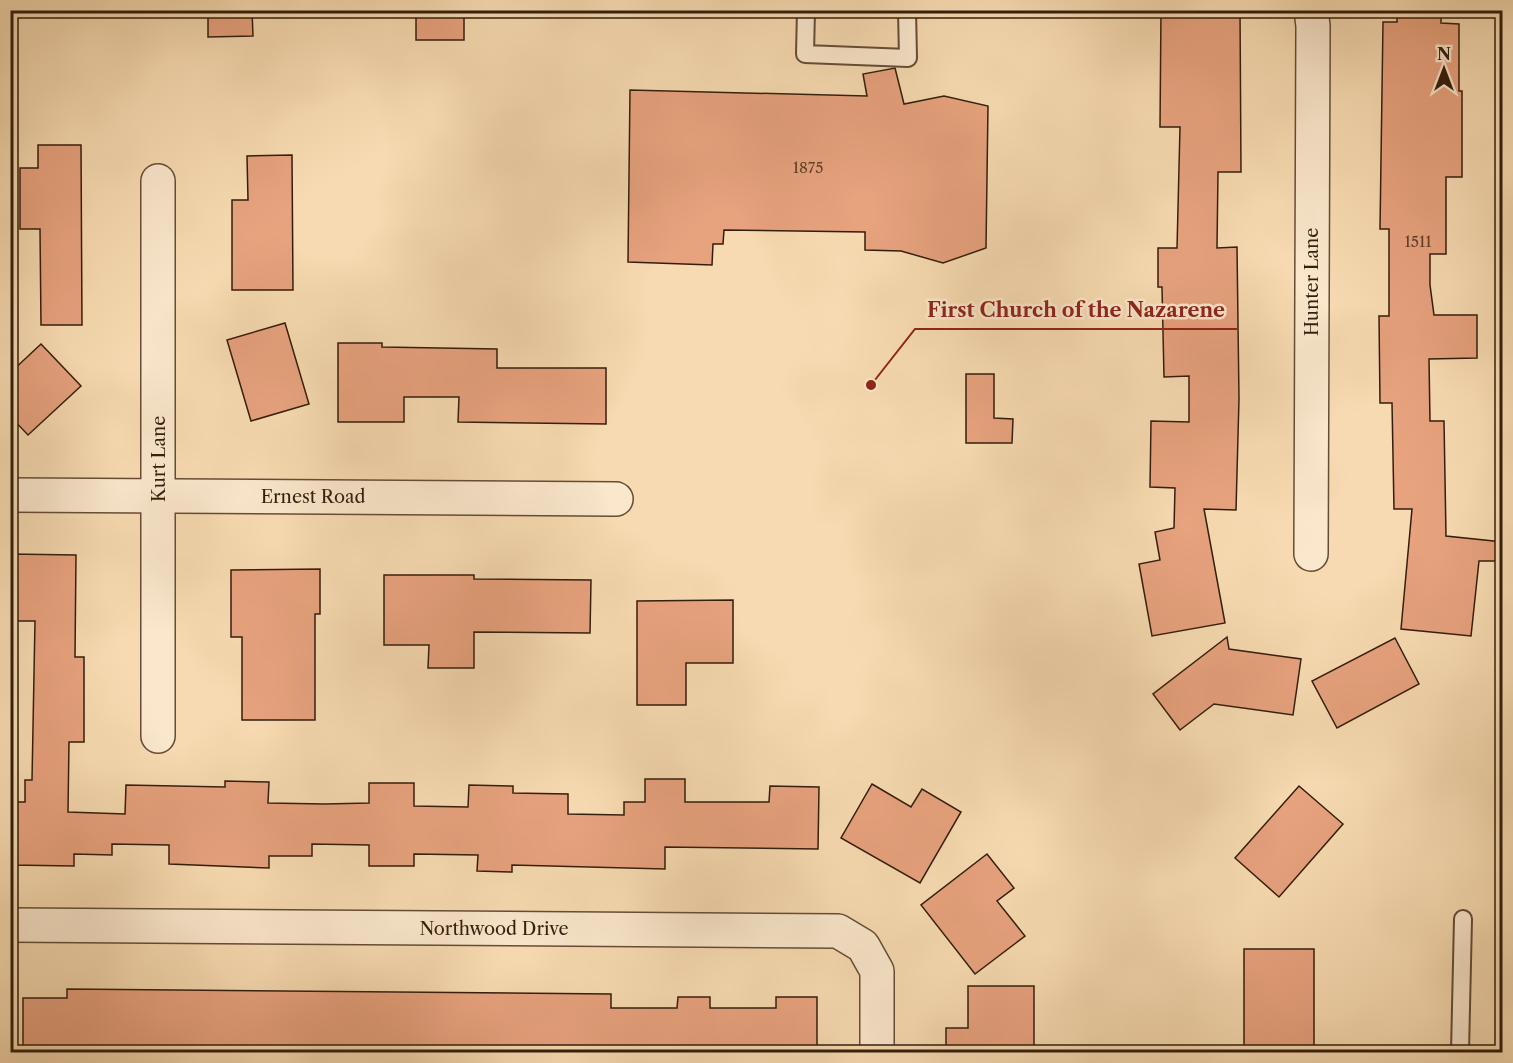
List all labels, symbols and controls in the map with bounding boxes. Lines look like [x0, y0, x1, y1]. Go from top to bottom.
north arrow [1414, 39, 1474, 99]
text: N [1437, 44, 1451, 64]
house number: 1875 [793, 158, 823, 177]
street label: Hunter Lane [1301, 228, 1323, 336]
house number: 1511 [1404, 232, 1432, 251]
callout: First Church of the Nazarene [915, 291, 1237, 329]
text: First Church of the Nazarene [927, 298, 1225, 322]
street label: Kurt Lane [148, 416, 170, 502]
street label: Ernest Road [261, 486, 365, 508]
street label: Northwood Drive [419, 918, 569, 940]

